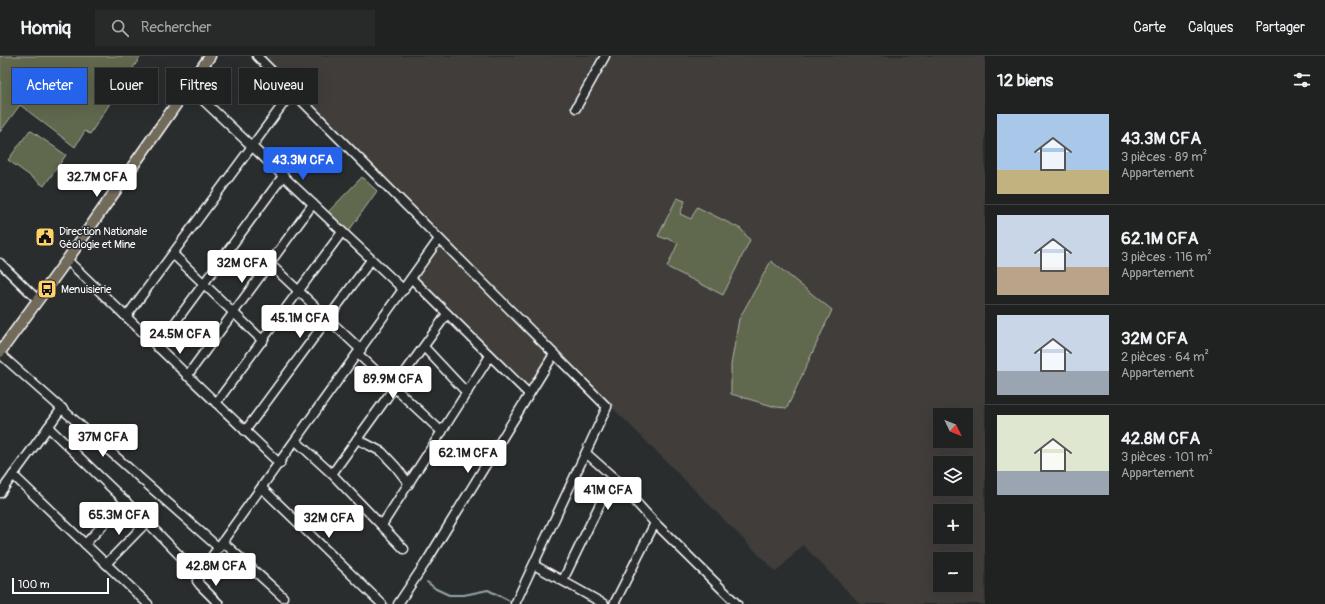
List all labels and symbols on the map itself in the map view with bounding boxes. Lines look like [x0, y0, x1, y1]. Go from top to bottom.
pin: 43.3M CFA [257, 147, 349, 181]
pin: 32.7M CFA [51, 164, 143, 198]
place label: Direction Nationale Géologie et Mine [59, 225, 148, 251]
public building icon: Direction Nationale Géologie et Mine [34, 226, 56, 248]
pin: 32M CFA [205, 250, 279, 284]
bus stop icon: Menuisierie [36, 278, 58, 300]
place label: Menuisierie [61, 283, 112, 296]
pin: 45.1M CFA [254, 305, 346, 339]
pin: 24.5M CFA [134, 321, 226, 355]
pin: 89.9M CFA [347, 366, 439, 400]
north arrow [933, 408, 973, 448]
pin: 37M CFA [66, 424, 140, 458]
pin: 62.1M CFA [422, 440, 514, 474]
pin: 41M CFA [571, 477, 645, 511]
pin: 65.3M CFA [73, 502, 165, 536]
pin: 32M CFA [292, 505, 366, 539]
pin: 42.8M CFA [170, 553, 262, 587]
scale bar [12, 576, 109, 595]

